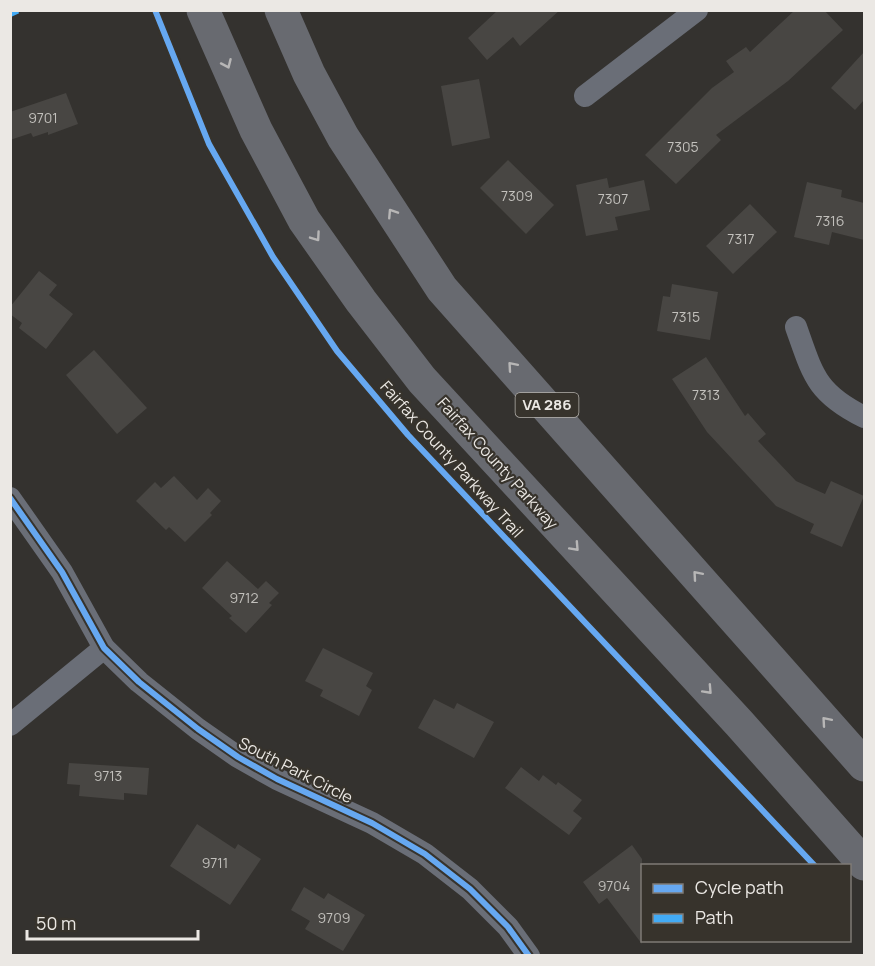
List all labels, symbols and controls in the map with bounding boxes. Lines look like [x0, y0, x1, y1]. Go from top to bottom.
one-way arrow [220, 58, 232, 69]
house number: 9701 [28, 108, 58, 127]
house number: 7305 [667, 137, 699, 156]
house number: 7309 [501, 186, 533, 205]
house number: 7307 [598, 189, 628, 208]
one-way arrow [388, 208, 399, 219]
house number: 7316 [816, 211, 844, 230]
house number: 7317 [727, 229, 755, 248]
one-way arrow [309, 230, 320, 241]
house number: 7315 [672, 307, 700, 326]
one-way arrow [508, 362, 519, 372]
street label: Fairfax County Parkway Trail [377, 377, 527, 541]
house number: 7313 [692, 385, 720, 404]
street label: Fairfax County Parkway [434, 393, 562, 533]
road number: VA 286 [516, 393, 578, 417]
one-way arrow [568, 540, 579, 551]
one-way arrow [693, 571, 704, 581]
house number: 9712 [230, 588, 259, 607]
one-way arrow [701, 683, 712, 694]
one-way arrow [822, 717, 833, 728]
street label: South Park Circle [235, 732, 357, 808]
house number: 9713 [94, 766, 122, 785]
house number: 9711 [202, 853, 228, 872]
legend [641, 864, 851, 942]
text: Cycle path [695, 875, 784, 899]
house number: 9704 [598, 876, 630, 895]
scale bar [27, 903, 198, 941]
text: Path [695, 905, 733, 929]
house number: 9709 [318, 908, 350, 927]
text: 50 m [36, 911, 76, 935]

